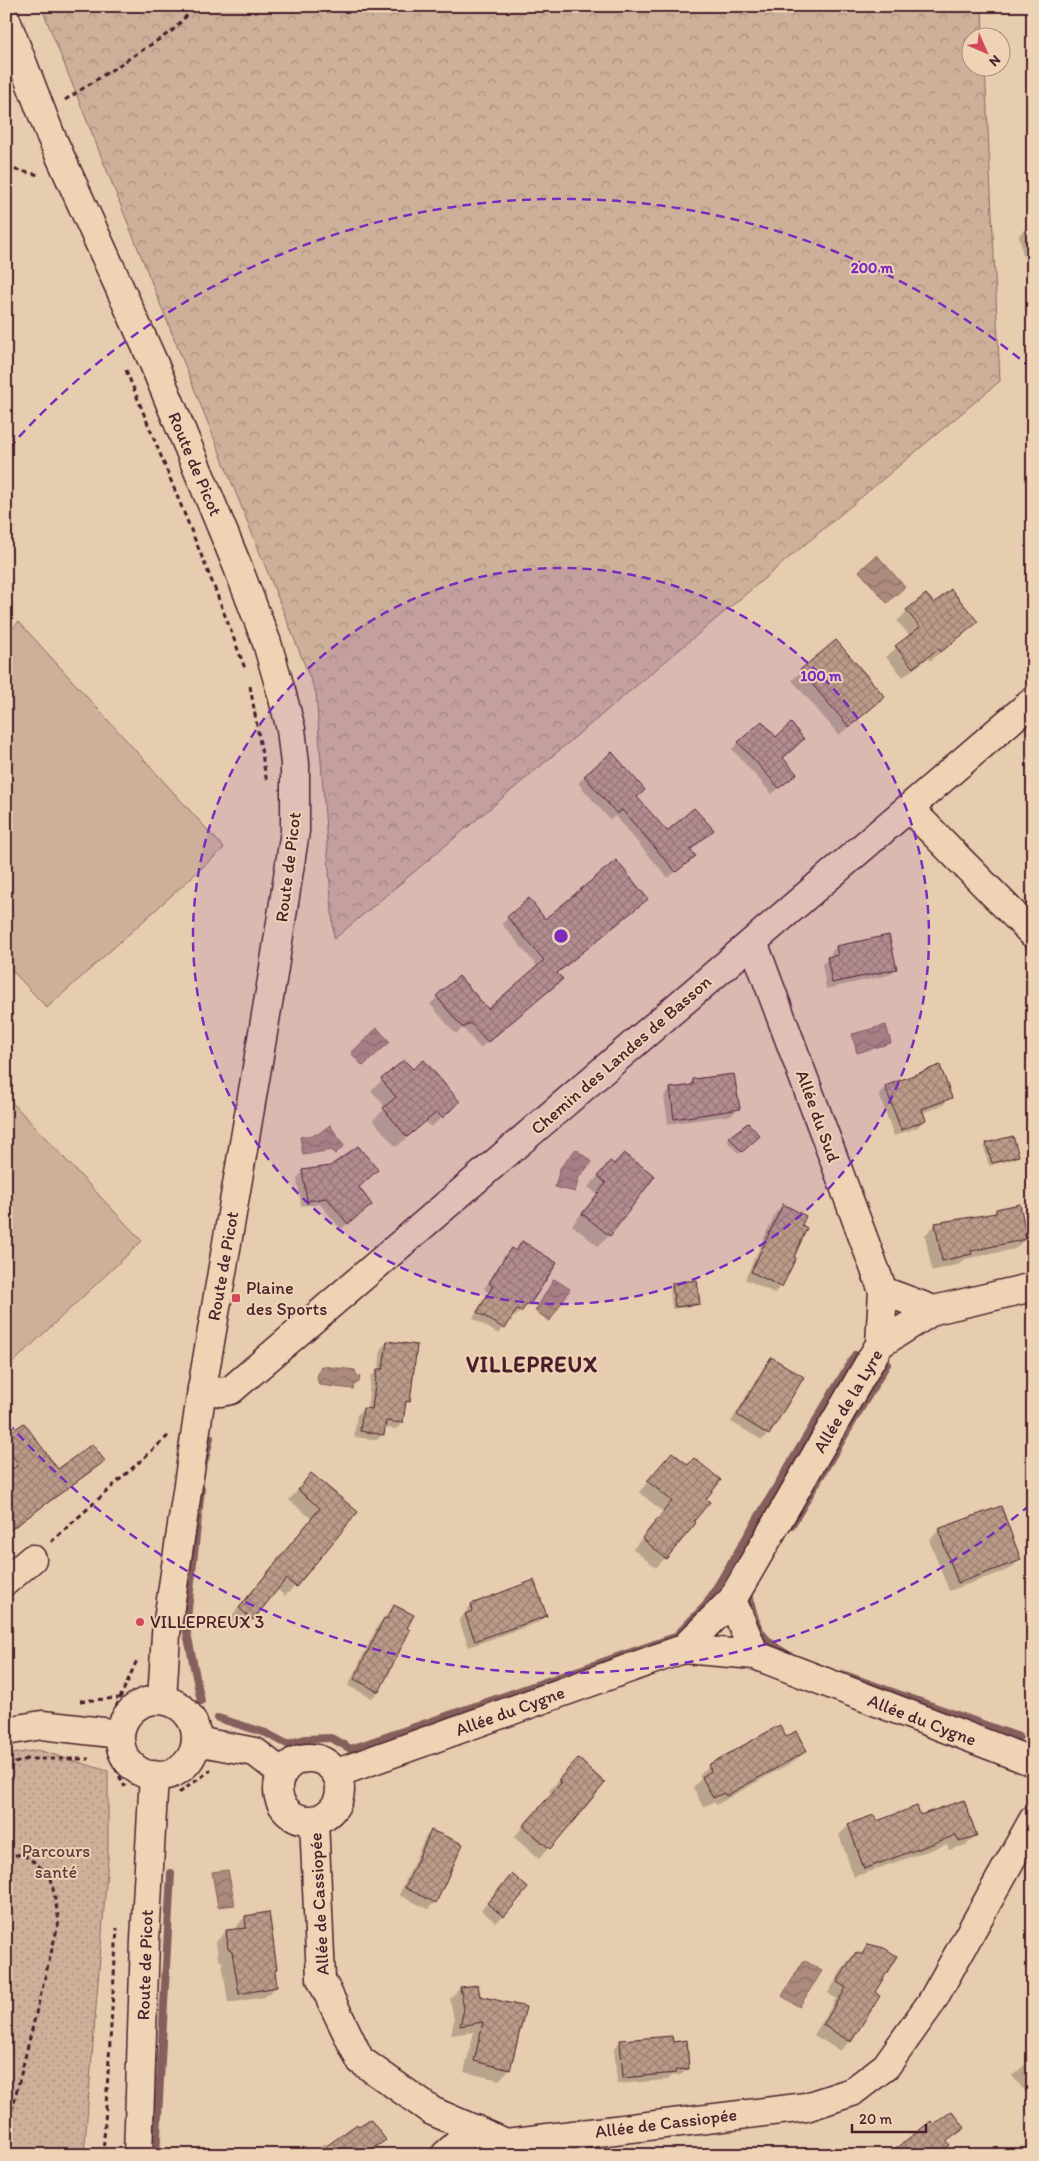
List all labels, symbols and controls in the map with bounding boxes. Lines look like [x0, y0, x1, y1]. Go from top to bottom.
north arrow [962, 28, 1012, 78]
text: N [985, 51, 1004, 70]
text: 200 m [851, 259, 894, 277]
street label: Route de Picot [163, 409, 227, 520]
text: 100 m [800, 667, 842, 685]
street label: Route de Picot [270, 810, 306, 923]
centre of rings [552, 927, 570, 945]
street label: Chemin des Landes de Basson [526, 971, 716, 1139]
street label: Allée du Sud [791, 1067, 845, 1165]
street label: Route de Picot [203, 1209, 243, 1322]
place label: Plaine des Sports [246, 1277, 327, 1320]
marker: Plaine des Sports [230, 1292, 242, 1304]
street label: Allée de la Lyre [808, 1345, 888, 1457]
district label: VILLEPREUX [466, 1351, 598, 1378]
place label: VILLEPREUX 3 [150, 1611, 264, 1633]
marker: VILLEPREUX 3 [134, 1616, 146, 1628]
street label: Allée du Cygne [452, 1681, 568, 1741]
street label: Allée du Cygne [865, 1689, 979, 1751]
street label: Allée de Cassiopée [304, 1832, 334, 1976]
park label: Parcours santé [22, 1840, 90, 1883]
street label: Route de Picot [132, 1909, 158, 2021]
scale bar [852, 2101, 925, 2133]
street label: Allée de Cassiopée [594, 2103, 738, 2143]
text: 20 m [859, 2110, 893, 2128]

